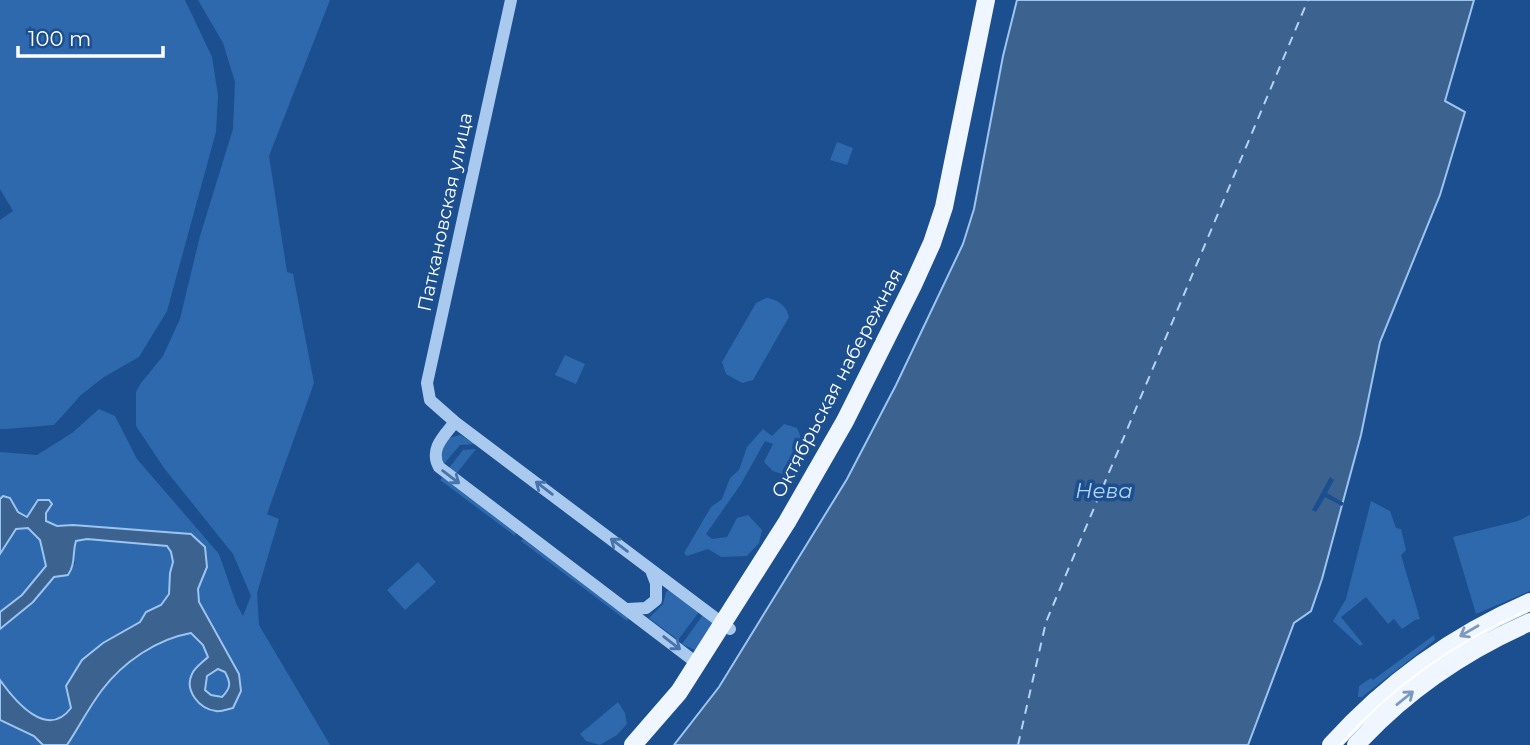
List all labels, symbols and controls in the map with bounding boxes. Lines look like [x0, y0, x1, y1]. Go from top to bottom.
scale bar [18, 14, 163, 58]
text: 100 m [28, 26, 91, 51]
street label: Паткановская улица [413, 111, 477, 313]
street label: Октябрьская набережная [767, 264, 907, 502]
one-way arrow [441, 469, 460, 484]
water label: Нева [1075, 478, 1133, 503]
one-way arrow [535, 481, 554, 496]
one-way arrow [610, 537, 629, 552]
one-way arrow [1459, 624, 1479, 638]
one-way arrow [662, 635, 681, 650]
one-way arrow [1395, 690, 1413, 706]

